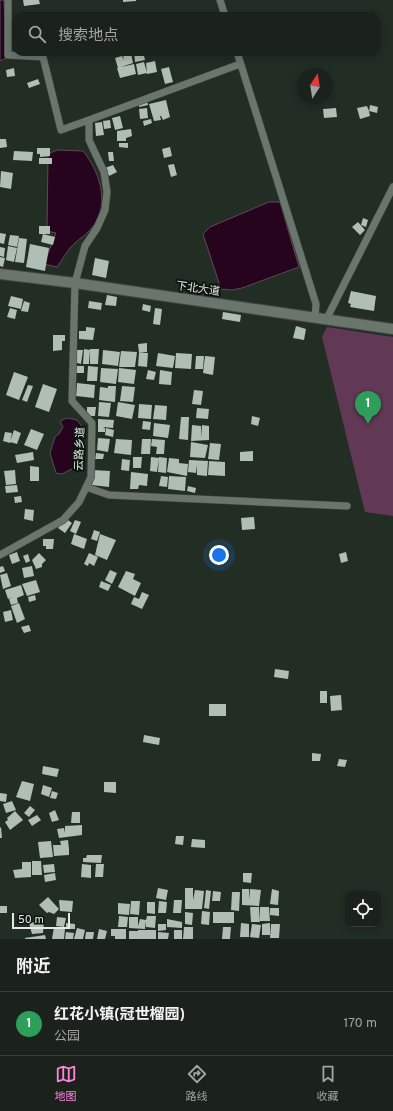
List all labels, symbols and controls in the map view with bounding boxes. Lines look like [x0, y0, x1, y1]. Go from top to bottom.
search box [12, 12, 381, 56]
icon: search [26, 23, 48, 45]
text: 搜索地点 [58, 27, 118, 46]
north arrow [297, 68, 333, 104]
street label: 下北大道 [175, 279, 221, 299]
pin: 1 [355, 391, 381, 424]
street label: 云路乡道 [72, 427, 88, 471]
your location [209, 545, 229, 565]
map controls [345, 891, 381, 927]
button: locate [345, 891, 381, 927]
scale bar [12, 911, 70, 930]
text: 50 m [18, 913, 44, 927]
text: 附近 [16, 957, 50, 979]
text: 红花小镇(冠世榴园) [54, 1006, 185, 1025]
text: 1 [26, 1016, 32, 1032]
text: 170 m [343, 1016, 377, 1032]
text: 公园 [54, 1029, 80, 1045]
tab: 地图 [55, 1063, 77, 1104]
tab: 路线 [186, 1063, 208, 1104]
tab: 收藏 [317, 1063, 339, 1104]

